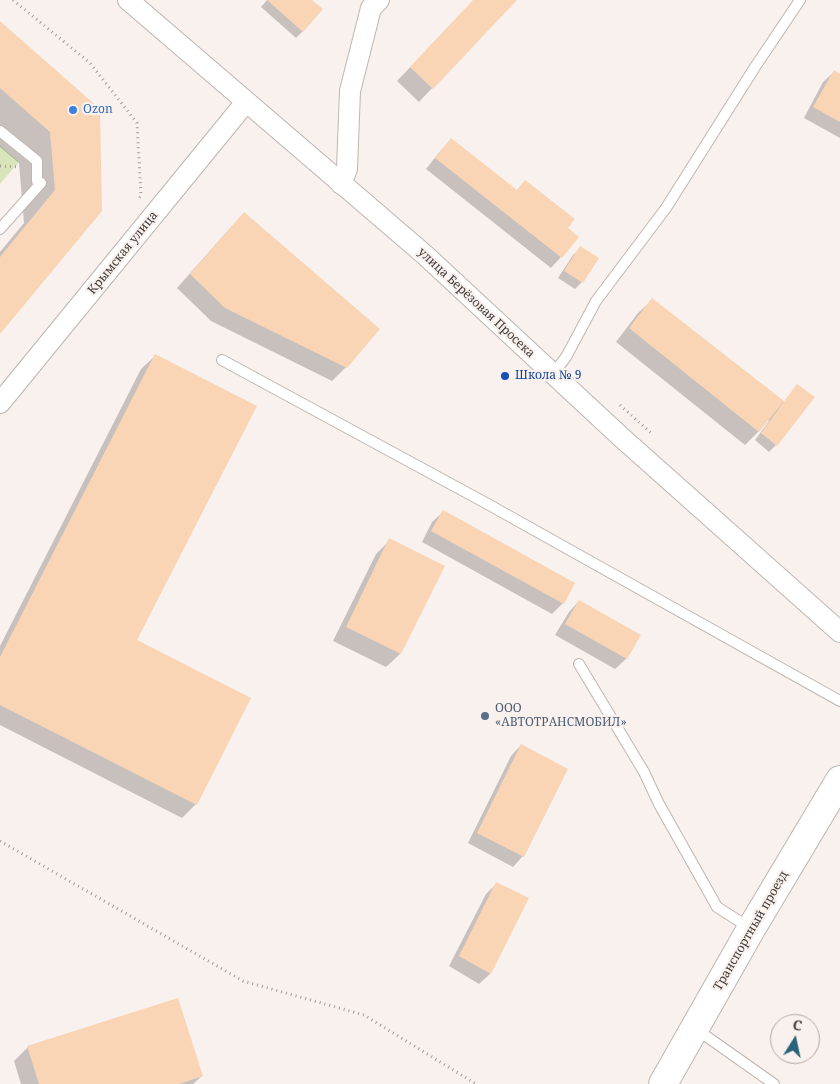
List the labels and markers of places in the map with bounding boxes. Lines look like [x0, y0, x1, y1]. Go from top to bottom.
place label: Ozon [83, 103, 113, 117]
marker: Ozon [67, 104, 79, 116]
place label: Школа № 9 [515, 369, 581, 383]
marker: Школа № 9 [499, 370, 511, 382]
place label: ООО «АВТОТРАНСМОБИЛ» [495, 702, 627, 730]
marker: ООО «АВТОТРАНСМОБИЛ» [479, 710, 491, 722]

